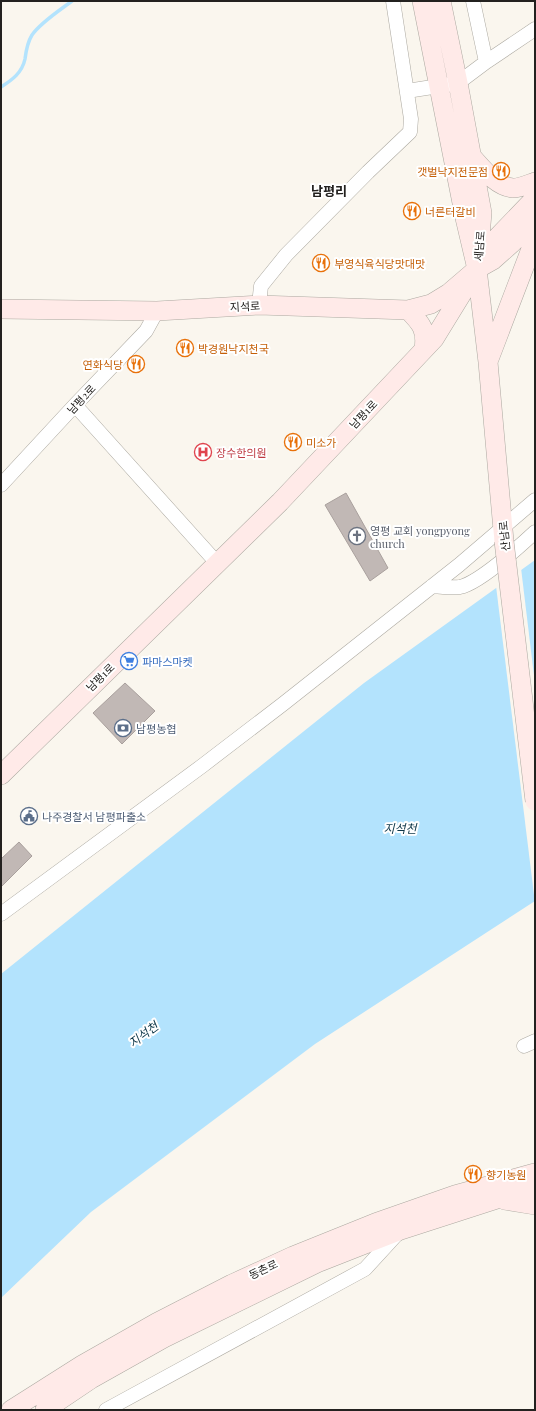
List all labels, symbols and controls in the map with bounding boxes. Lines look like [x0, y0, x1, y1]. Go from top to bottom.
restaurant icon: 갯벌낙지전문점 [491, 161, 511, 181]
place label: 갯벌낙지전문점 [417, 164, 488, 179]
district label: 남평리 [311, 182, 347, 199]
restaurant icon: 너른터갈비 [402, 201, 422, 221]
place label: 너른터갈비 [425, 204, 476, 219]
street label: 세남로 [470, 230, 488, 262]
restaurant icon: 부영식육식당맛대맛 [311, 253, 331, 273]
place label: 부영식육식당맛대맛 [334, 256, 425, 271]
street label: 지석로 [229, 298, 261, 314]
restaurant icon: 박경원낙지천국 [175, 338, 195, 358]
place label: 박경원낙지천국 [198, 341, 269, 356]
restaurant icon: 연화식당 [126, 354, 146, 374]
place label: 연화식당 [83, 357, 123, 372]
street label: 남평2로 [63, 381, 99, 417]
street label: 남평1로 [346, 396, 380, 432]
restaurant icon: 미소가 [283, 432, 303, 452]
place label: 미소가 [306, 435, 336, 450]
hospital icon: 장수한의원 [193, 442, 213, 462]
place label: 장수한의원 [216, 445, 267, 460]
street label: 산남로 [495, 520, 513, 552]
place label: 영평 교회 yongpyong church [370, 523, 470, 551]
church icon: 영평 교회 yongpyong church [347, 526, 367, 546]
supermarket icon: 파마스마켓 [119, 651, 139, 671]
place label: 파마스마켓 [142, 654, 193, 669]
street label: 남평1로 [83, 660, 117, 694]
bank icon: 남평농협 [113, 718, 133, 738]
place label: 남평농협 [136, 721, 176, 736]
public building icon: 나주경찰서 남평파출소 [19, 806, 39, 826]
place label: 나주경찰서 남평파출소 [42, 809, 146, 824]
water label: 지석천 [383, 820, 419, 836]
water label: 지석천 [125, 1016, 163, 1050]
restaurant icon: 향기농원 [463, 1164, 483, 1184]
place label: 향기농원 [486, 1167, 526, 1182]
street label: 동촌로 [246, 1256, 280, 1282]

